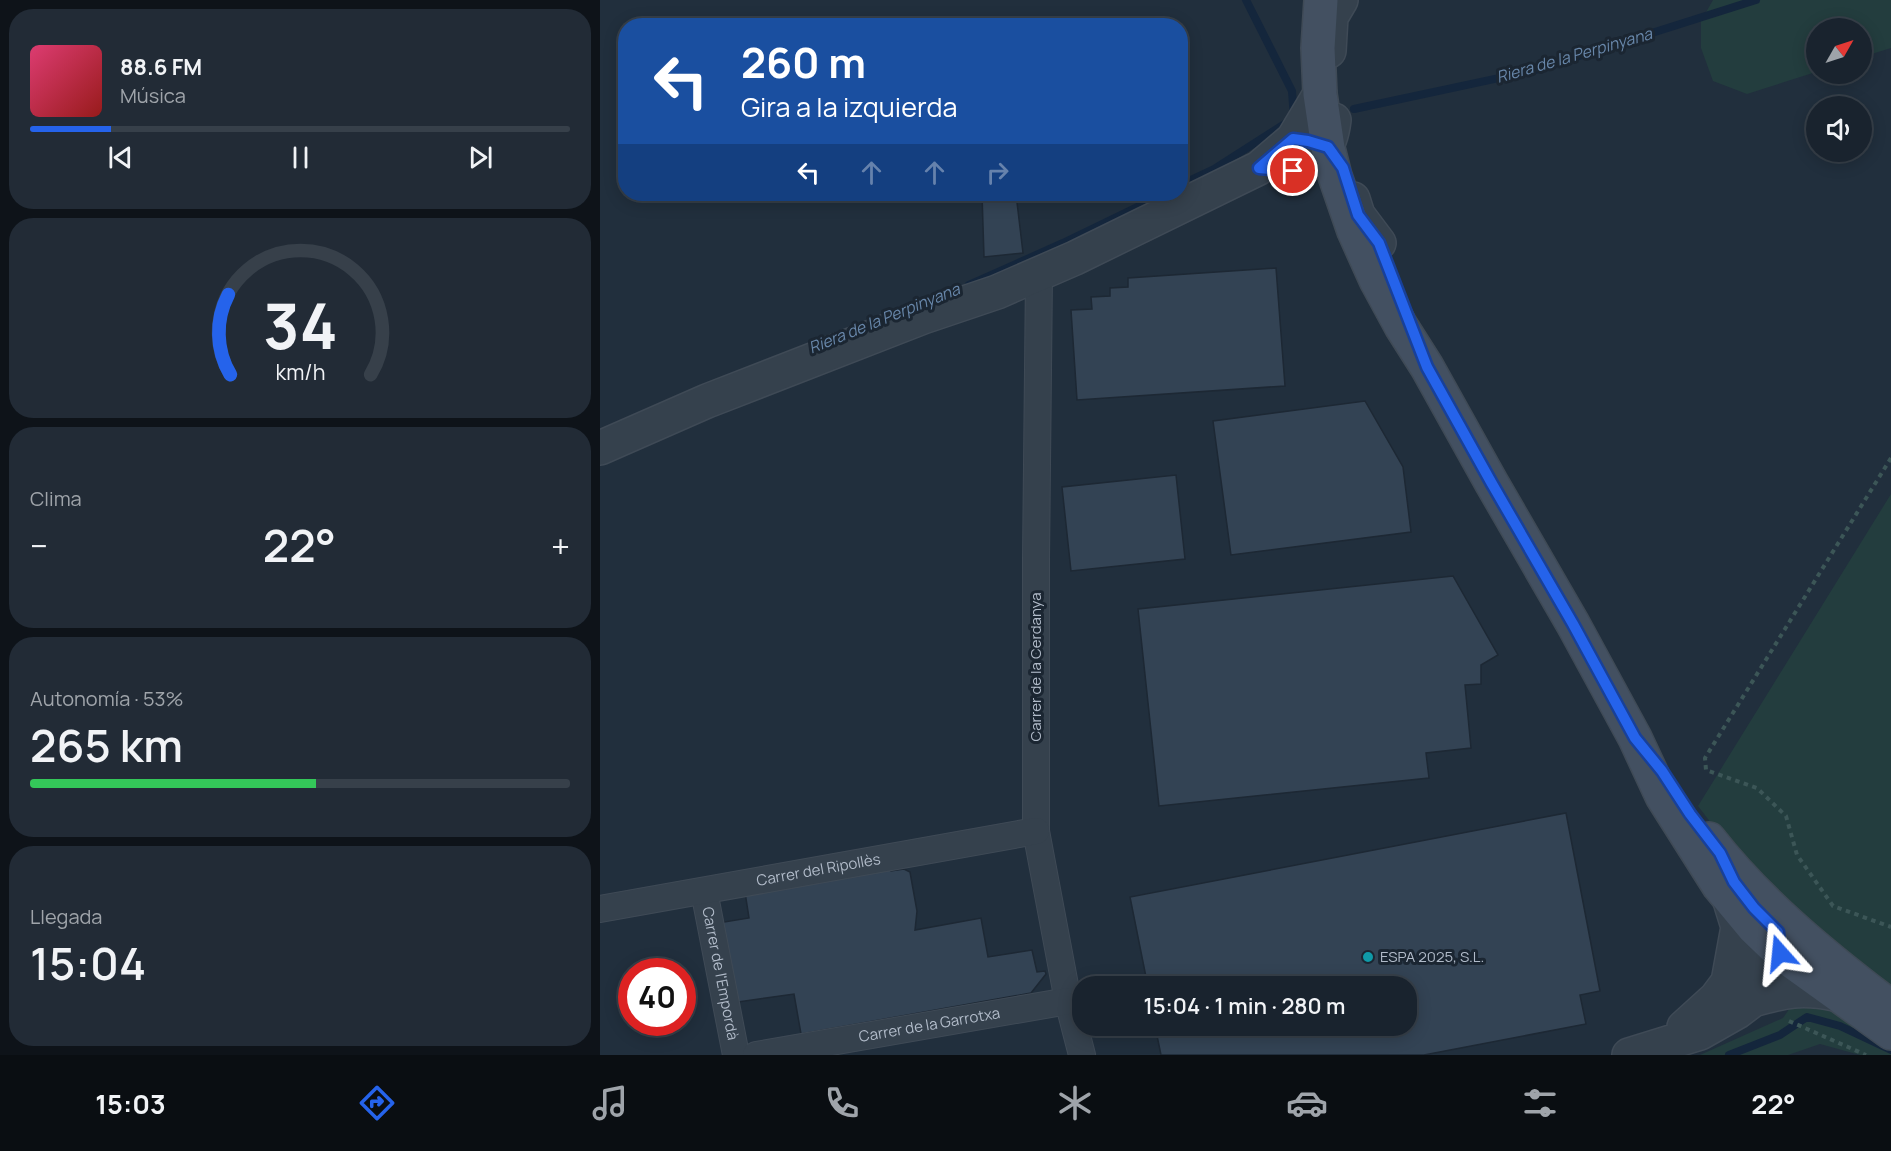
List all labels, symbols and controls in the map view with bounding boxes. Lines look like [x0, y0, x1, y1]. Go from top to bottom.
north arrow [1806, 18, 1872, 84]
map controls [1806, 18, 1872, 162]
water label: Riera de la Perpinyana [1494, 22, 1656, 88]
text: 260 m [741, 33, 866, 91]
icon: left [642, 42, 720, 120]
text: 88.6 FM [120, 52, 202, 82]
text: Música [120, 82, 186, 109]
text: Gira a la izquierda [741, 88, 957, 125]
button: sound [1806, 96, 1872, 162]
icon: previous [104, 141, 137, 174]
icon: pause [284, 141, 317, 174]
icon: next [464, 141, 497, 174]
pin [1267, 145, 1318, 196]
icon: arrive [1276, 154, 1309, 187]
icon: left [792, 156, 825, 189]
icon: ahead [855, 156, 888, 189]
icon: ahead [918, 156, 951, 189]
icon: right [981, 156, 1014, 189]
water label: Riera de la Perpinyana [805, 277, 964, 358]
text: 34 [263, 282, 337, 368]
text: km/h [275, 358, 325, 387]
text: Clima [30, 485, 82, 512]
text: 22° [263, 514, 336, 576]
text: − [30, 523, 48, 568]
text: + [551, 523, 570, 568]
street label: Carrer de la Cerdanya [1025, 593, 1046, 741]
text: Autonomía · 53% [30, 685, 184, 712]
text: 265 km [30, 714, 183, 776]
street label: Carrer del Ripollès [755, 848, 882, 891]
text: Llegada [30, 903, 102, 930]
street label: Carrer de l'Empordà [697, 905, 744, 1042]
position arrow [1748, 921, 1812, 985]
text: 15:04 [30, 932, 146, 994]
place label: ESPA 2025, S.L. [1380, 946, 1484, 967]
marker: ESPA 2025, S.L. [1361, 950, 1375, 964]
speed limit sign: 40 [618, 958, 696, 1036]
text: 15:04 · 1 min · 280 m [1144, 991, 1345, 1021]
street label: Carrer de la Garrotxa [857, 1002, 1002, 1047]
icon: directions [356, 1082, 398, 1124]
icon: music [589, 1082, 631, 1124]
icon: phone [821, 1082, 863, 1124]
icon: climate [1054, 1082, 1096, 1124]
icon: car [1286, 1082, 1328, 1124]
icon: filters [1519, 1082, 1561, 1124]
text: 15:03 [95, 1085, 166, 1122]
text: 22° [1751, 1085, 1796, 1122]

